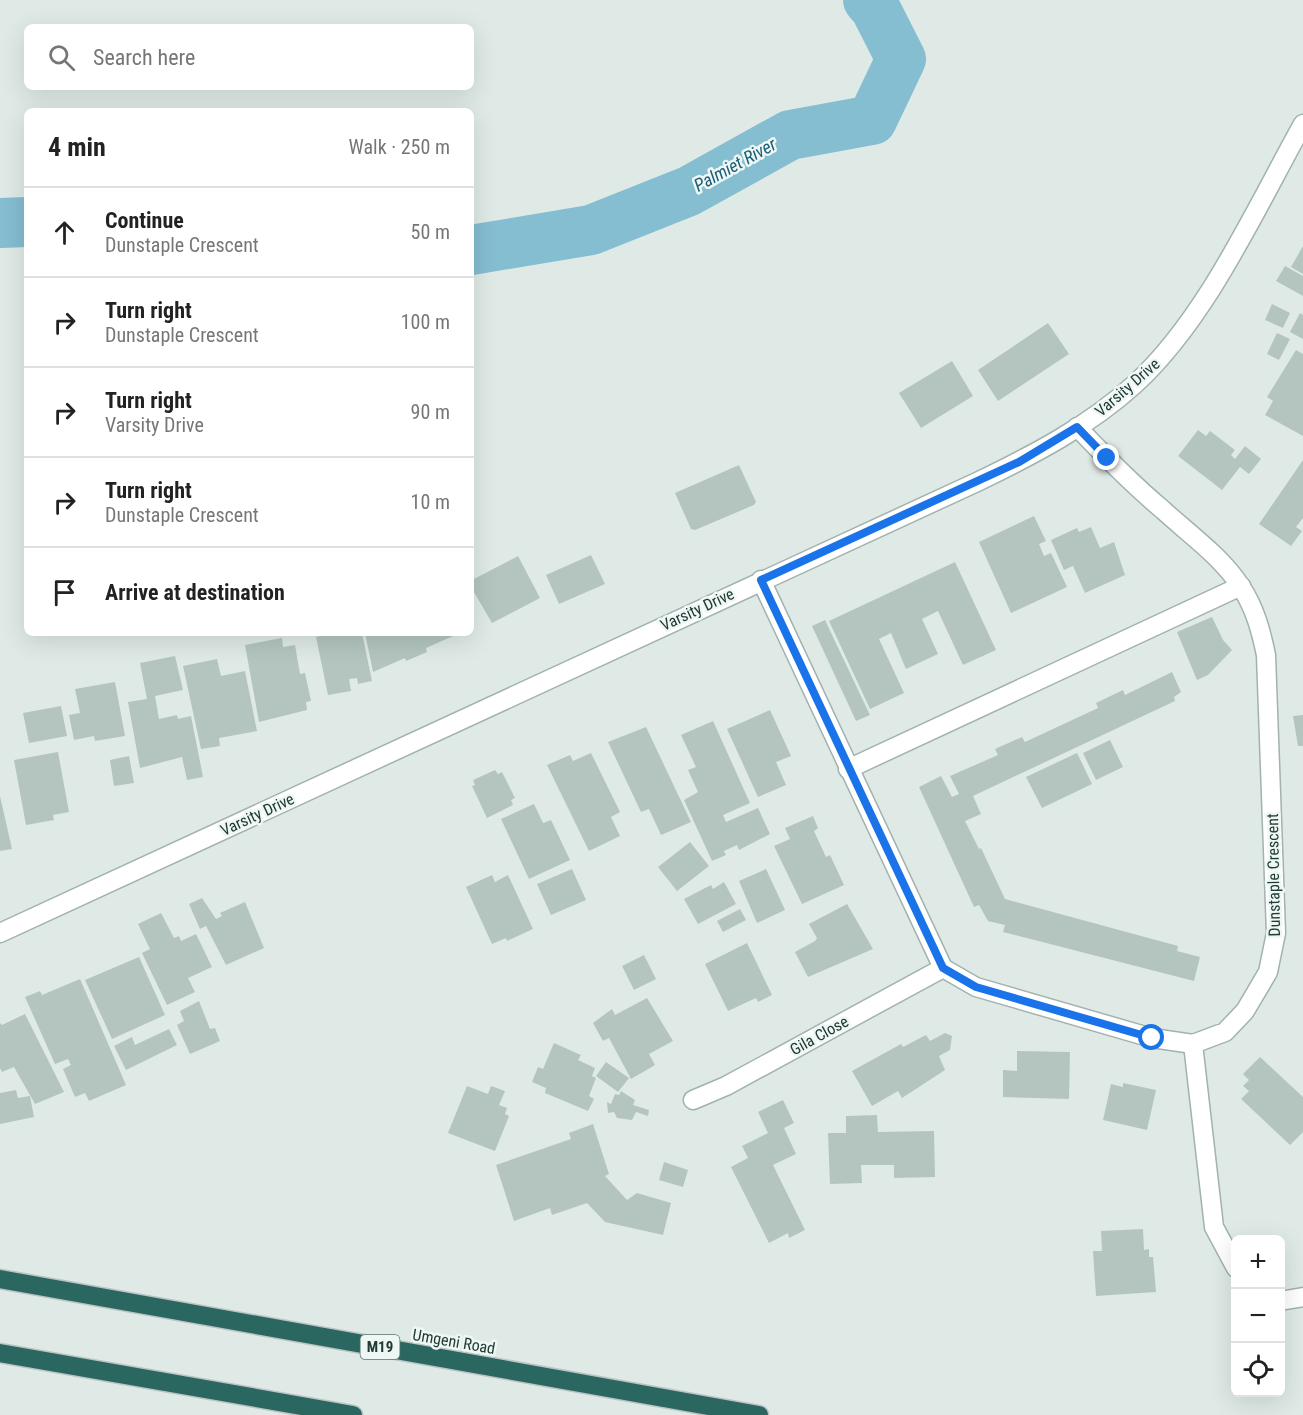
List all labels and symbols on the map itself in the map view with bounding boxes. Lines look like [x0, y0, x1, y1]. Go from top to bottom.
water label: Palmiet River [690, 133, 780, 196]
street label: Varsity Drive [1091, 354, 1163, 420]
route end [1093, 444, 1119, 470]
street label: Varsity Drive [657, 584, 737, 635]
street label: Varsity Drive [217, 789, 297, 840]
street label: Dunstaple Crescent [1263, 813, 1284, 937]
street label: Gila Close [787, 1012, 852, 1059]
route start [1138, 1024, 1164, 1050]
street label: Umgeni Road [411, 1325, 497, 1358]
road number: M19 [360, 1335, 400, 1359]

